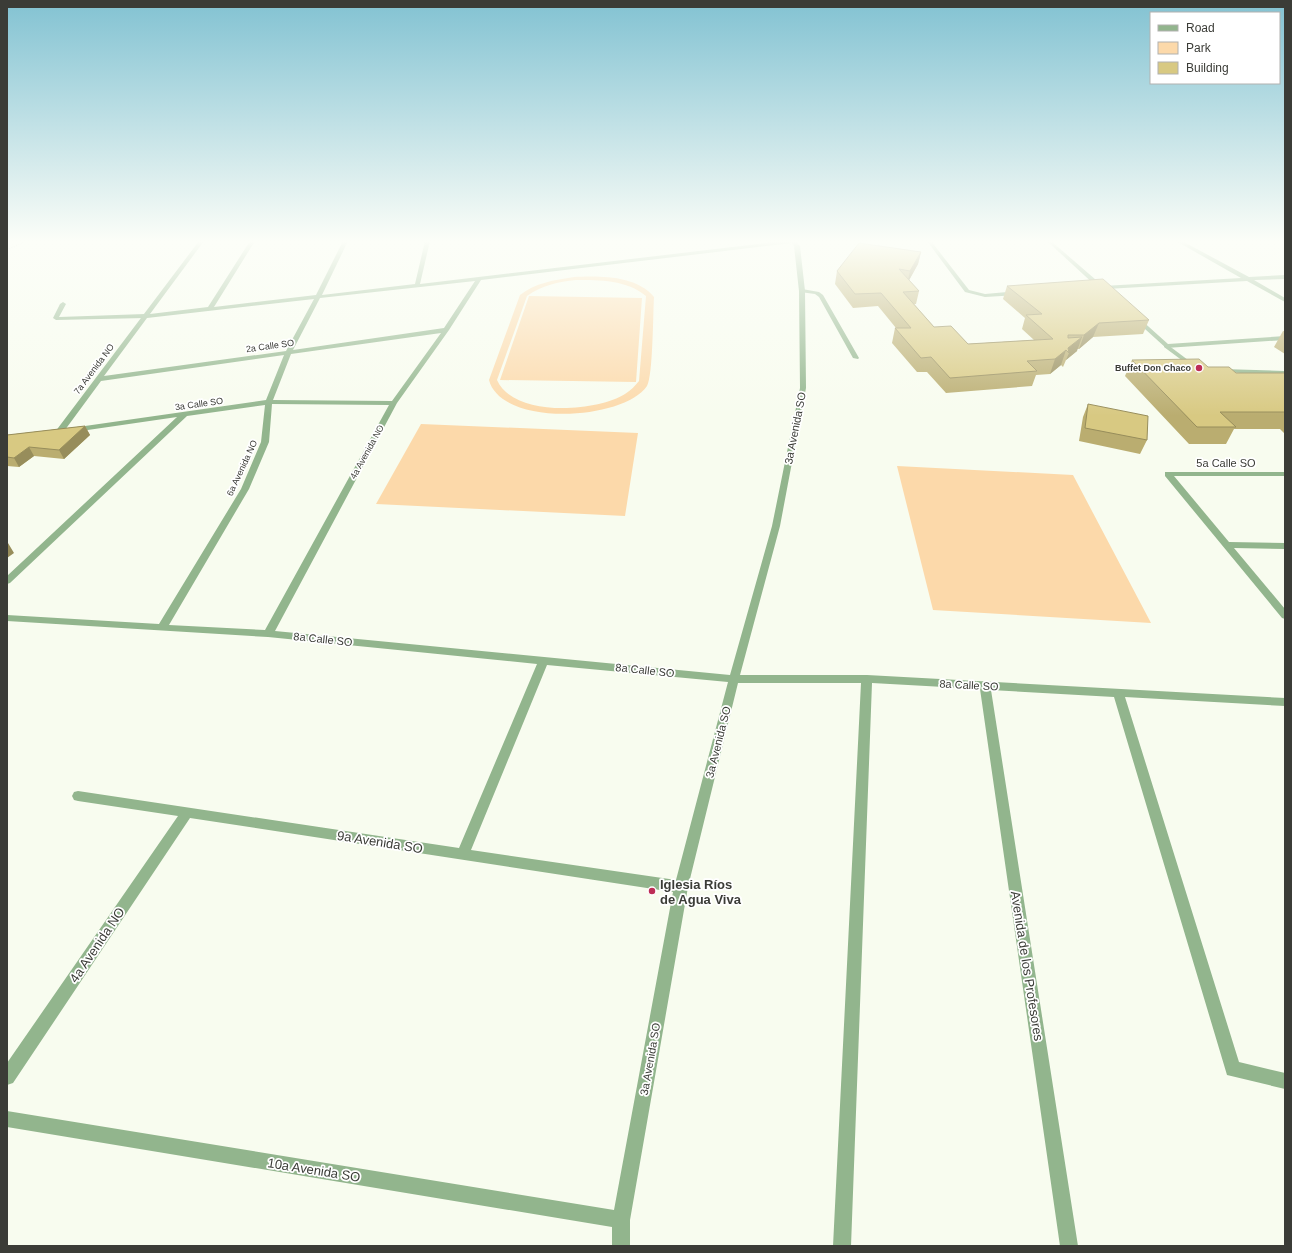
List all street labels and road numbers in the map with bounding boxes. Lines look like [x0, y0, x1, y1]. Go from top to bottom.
street label: 2a Calle SO [245, 338, 295, 354]
street label: 7a Avenida NO [72, 342, 116, 396]
street label: 3a Avenida SO [782, 390, 808, 465]
street label: 3a Calle SO [174, 396, 224, 412]
street label: 4a Avenida NO [348, 423, 386, 481]
street label: 6a Avenida NO [225, 439, 259, 497]
street label: 5a Calle SO [1196, 457, 1256, 469]
street label: 8a Calle SO [293, 630, 354, 648]
street label: 8a Calle SO [615, 661, 676, 679]
street label: 8a Calle SO [939, 677, 999, 693]
street label: 3a Avenida SO [703, 705, 733, 779]
street label: 9a Avenida SO [336, 828, 424, 856]
street label: Avenida de los Profesores [1008, 890, 1046, 1042]
street label: 4a Avenida NO [66, 905, 128, 985]
street label: 3a Avenida SO [638, 1021, 662, 1096]
street label: 10a Avenida SO [267, 1155, 361, 1185]

